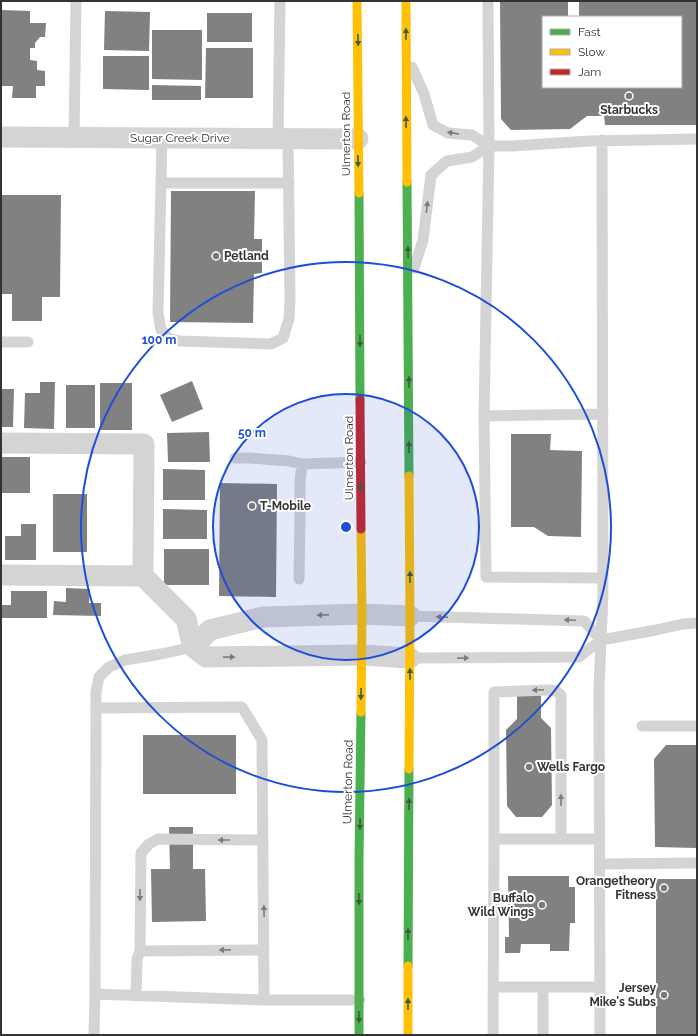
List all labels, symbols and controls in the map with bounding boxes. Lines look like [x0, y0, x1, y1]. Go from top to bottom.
legend [542, 16, 682, 88]
text: Fast [578, 25, 601, 39]
one-way arrow [403, 27, 409, 40]
one-way arrow [355, 34, 361, 47]
text: Slow [578, 45, 605, 59]
text: Jam [578, 65, 601, 79]
marker: Starbucks [624, 91, 634, 101]
street label: Ulmerton Road [339, 92, 353, 176]
place label: Starbucks [600, 103, 658, 117]
one-way arrow [403, 116, 410, 128]
one-way arrow [447, 130, 460, 136]
street label: Sugar Creek Drive [130, 131, 230, 145]
one-way arrow [355, 155, 361, 168]
one-way arrow [424, 201, 430, 213]
one-way arrow [405, 245, 411, 258]
place label: Petland [224, 249, 269, 263]
marker: Petland [211, 251, 221, 261]
text: 100 m [142, 333, 176, 347]
one-way arrow [357, 335, 363, 348]
one-way arrow [406, 375, 412, 388]
street label: Ulmerton Road [342, 416, 356, 500]
text: 50 m [238, 426, 266, 440]
one-way arrow [406, 440, 412, 453]
one-way arrow [358, 479, 364, 492]
place label: T-Mobile [260, 499, 311, 513]
marker: T-Mobile [247, 501, 257, 511]
centre of rings [339, 520, 353, 534]
one-way arrow [407, 570, 413, 583]
one-way arrow [316, 612, 329, 618]
one-way arrow [435, 614, 448, 620]
one-way arrow [564, 617, 576, 624]
one-way arrow [223, 654, 236, 660]
one-way arrow [457, 655, 470, 661]
one-way arrow [407, 667, 413, 680]
one-way arrow [532, 687, 544, 694]
one-way arrow [358, 688, 364, 701]
street label: Ulmerton Road [340, 740, 356, 824]
place label: Wells Fargo [537, 760, 605, 774]
marker: Wells Fargo [524, 762, 534, 772]
one-way arrow [558, 793, 564, 806]
one-way arrow [406, 797, 412, 810]
one-way arrow [356, 818, 363, 830]
one-way arrow [217, 837, 230, 843]
place label: Orangetheory Fitness [576, 874, 656, 902]
marker: Orangetheory Fitness [659, 883, 669, 893]
one-way arrow [137, 889, 144, 901]
place label: Buffalo Wild Wings [468, 891, 534, 919]
one-way arrow [356, 893, 362, 906]
marker: Buffalo Wild Wings [537, 900, 547, 910]
one-way arrow [261, 904, 267, 917]
one-way arrow [405, 927, 411, 940]
one-way arrow [218, 947, 231, 953]
place label: Jersey Mike's Subs [589, 981, 656, 1009]
marker: Jersey Mike's Subs [659, 990, 669, 1000]
one-way arrow [405, 997, 411, 1010]
one-way arrow [356, 1011, 363, 1023]

